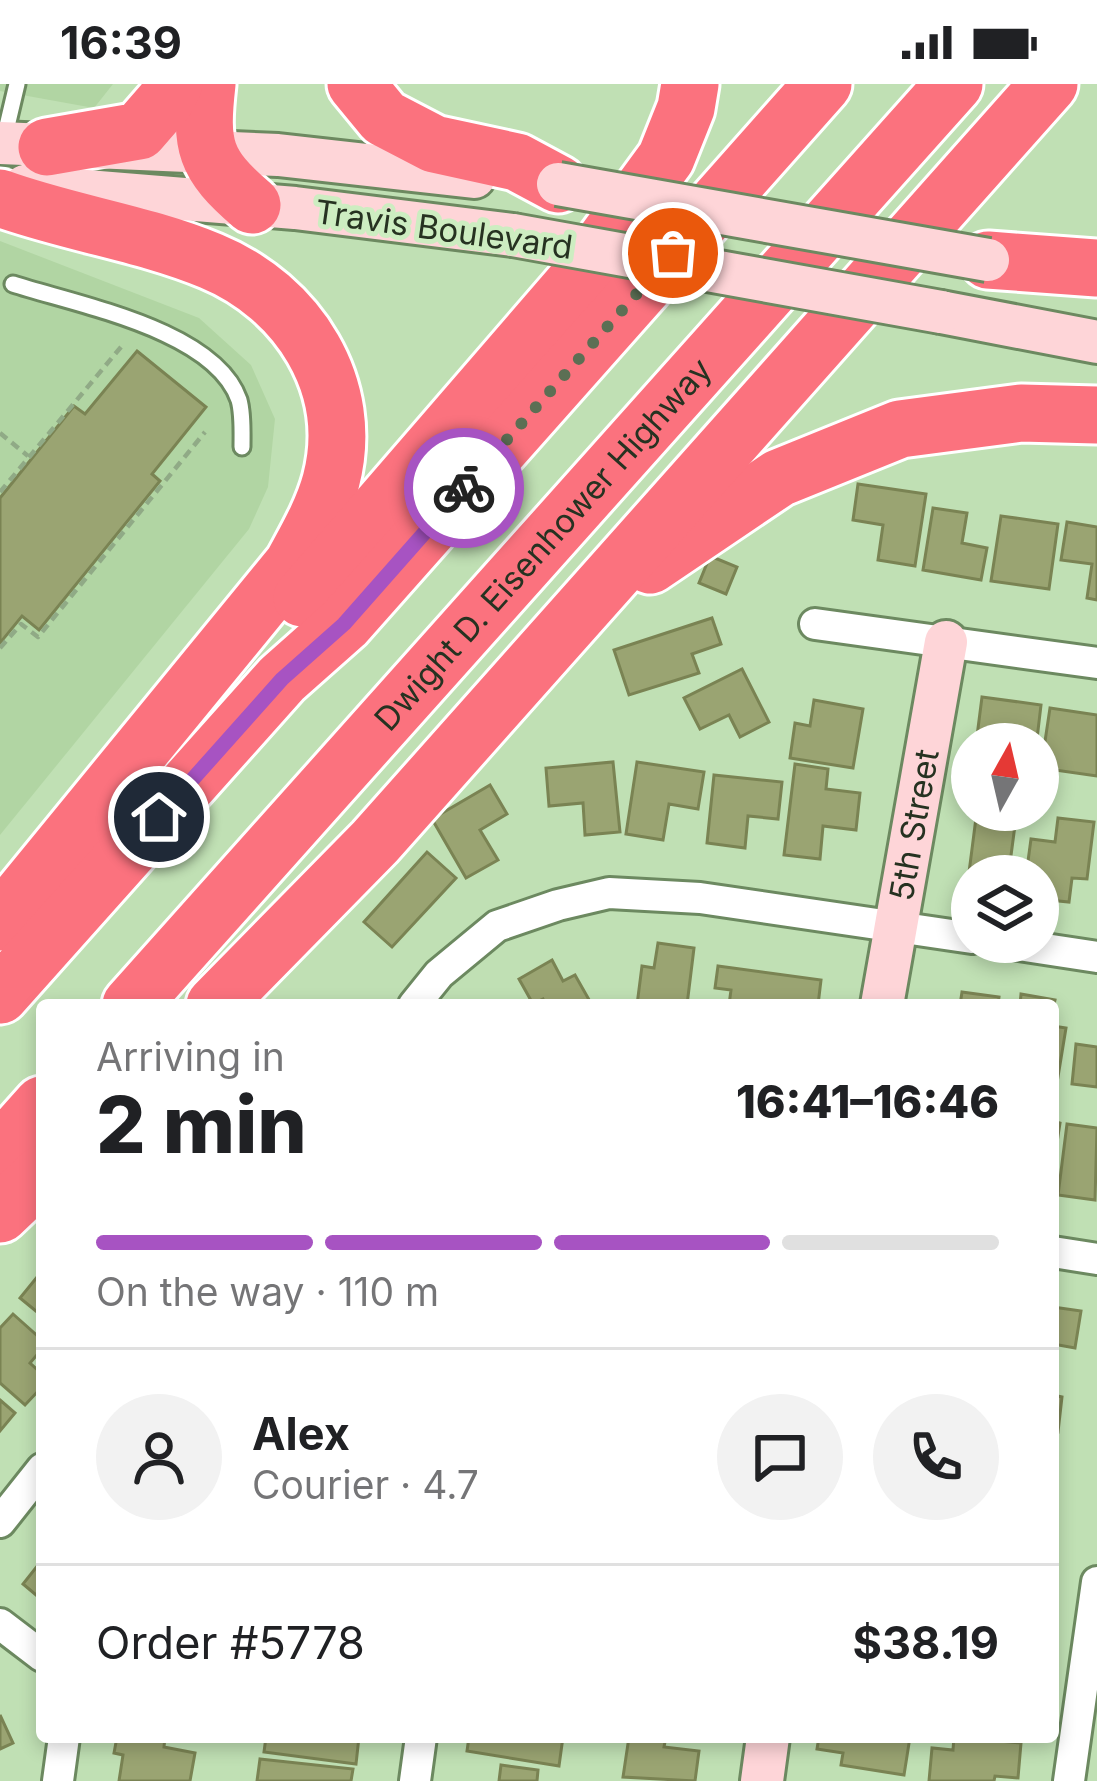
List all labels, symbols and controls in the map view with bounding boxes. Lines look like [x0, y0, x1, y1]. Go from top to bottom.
text: 16:39 [60, 15, 182, 70]
street label: Travis Boulevard [313, 191, 575, 267]
pin [622, 202, 724, 304]
icon: bag [640, 220, 706, 286]
street label: Dwight D. Eisenhower Highway [366, 350, 720, 739]
courier [404, 428, 524, 548]
icon: bike [431, 455, 497, 521]
north arrow [951, 723, 1059, 831]
map controls [951, 723, 1059, 963]
street label: 5th Street [881, 746, 947, 904]
pin [108, 766, 210, 868]
icon: home [126, 784, 192, 850]
button: layers [951, 855, 1059, 963]
text: Arriving in [96, 1033, 285, 1080]
text: 16:41–16:46 [736, 1074, 999, 1129]
text: 2 min [96, 1077, 307, 1172]
text: On the way · 110 m [96, 1268, 439, 1315]
button: person [96, 1394, 222, 1520]
button: chat [717, 1394, 843, 1520]
button: phone [873, 1394, 999, 1520]
text: Alex [252, 1406, 350, 1461]
text: Courier · 4.7 [252, 1461, 479, 1508]
text: Order #5778 [96, 1615, 365, 1670]
text: $38.19 [853, 1615, 999, 1670]

